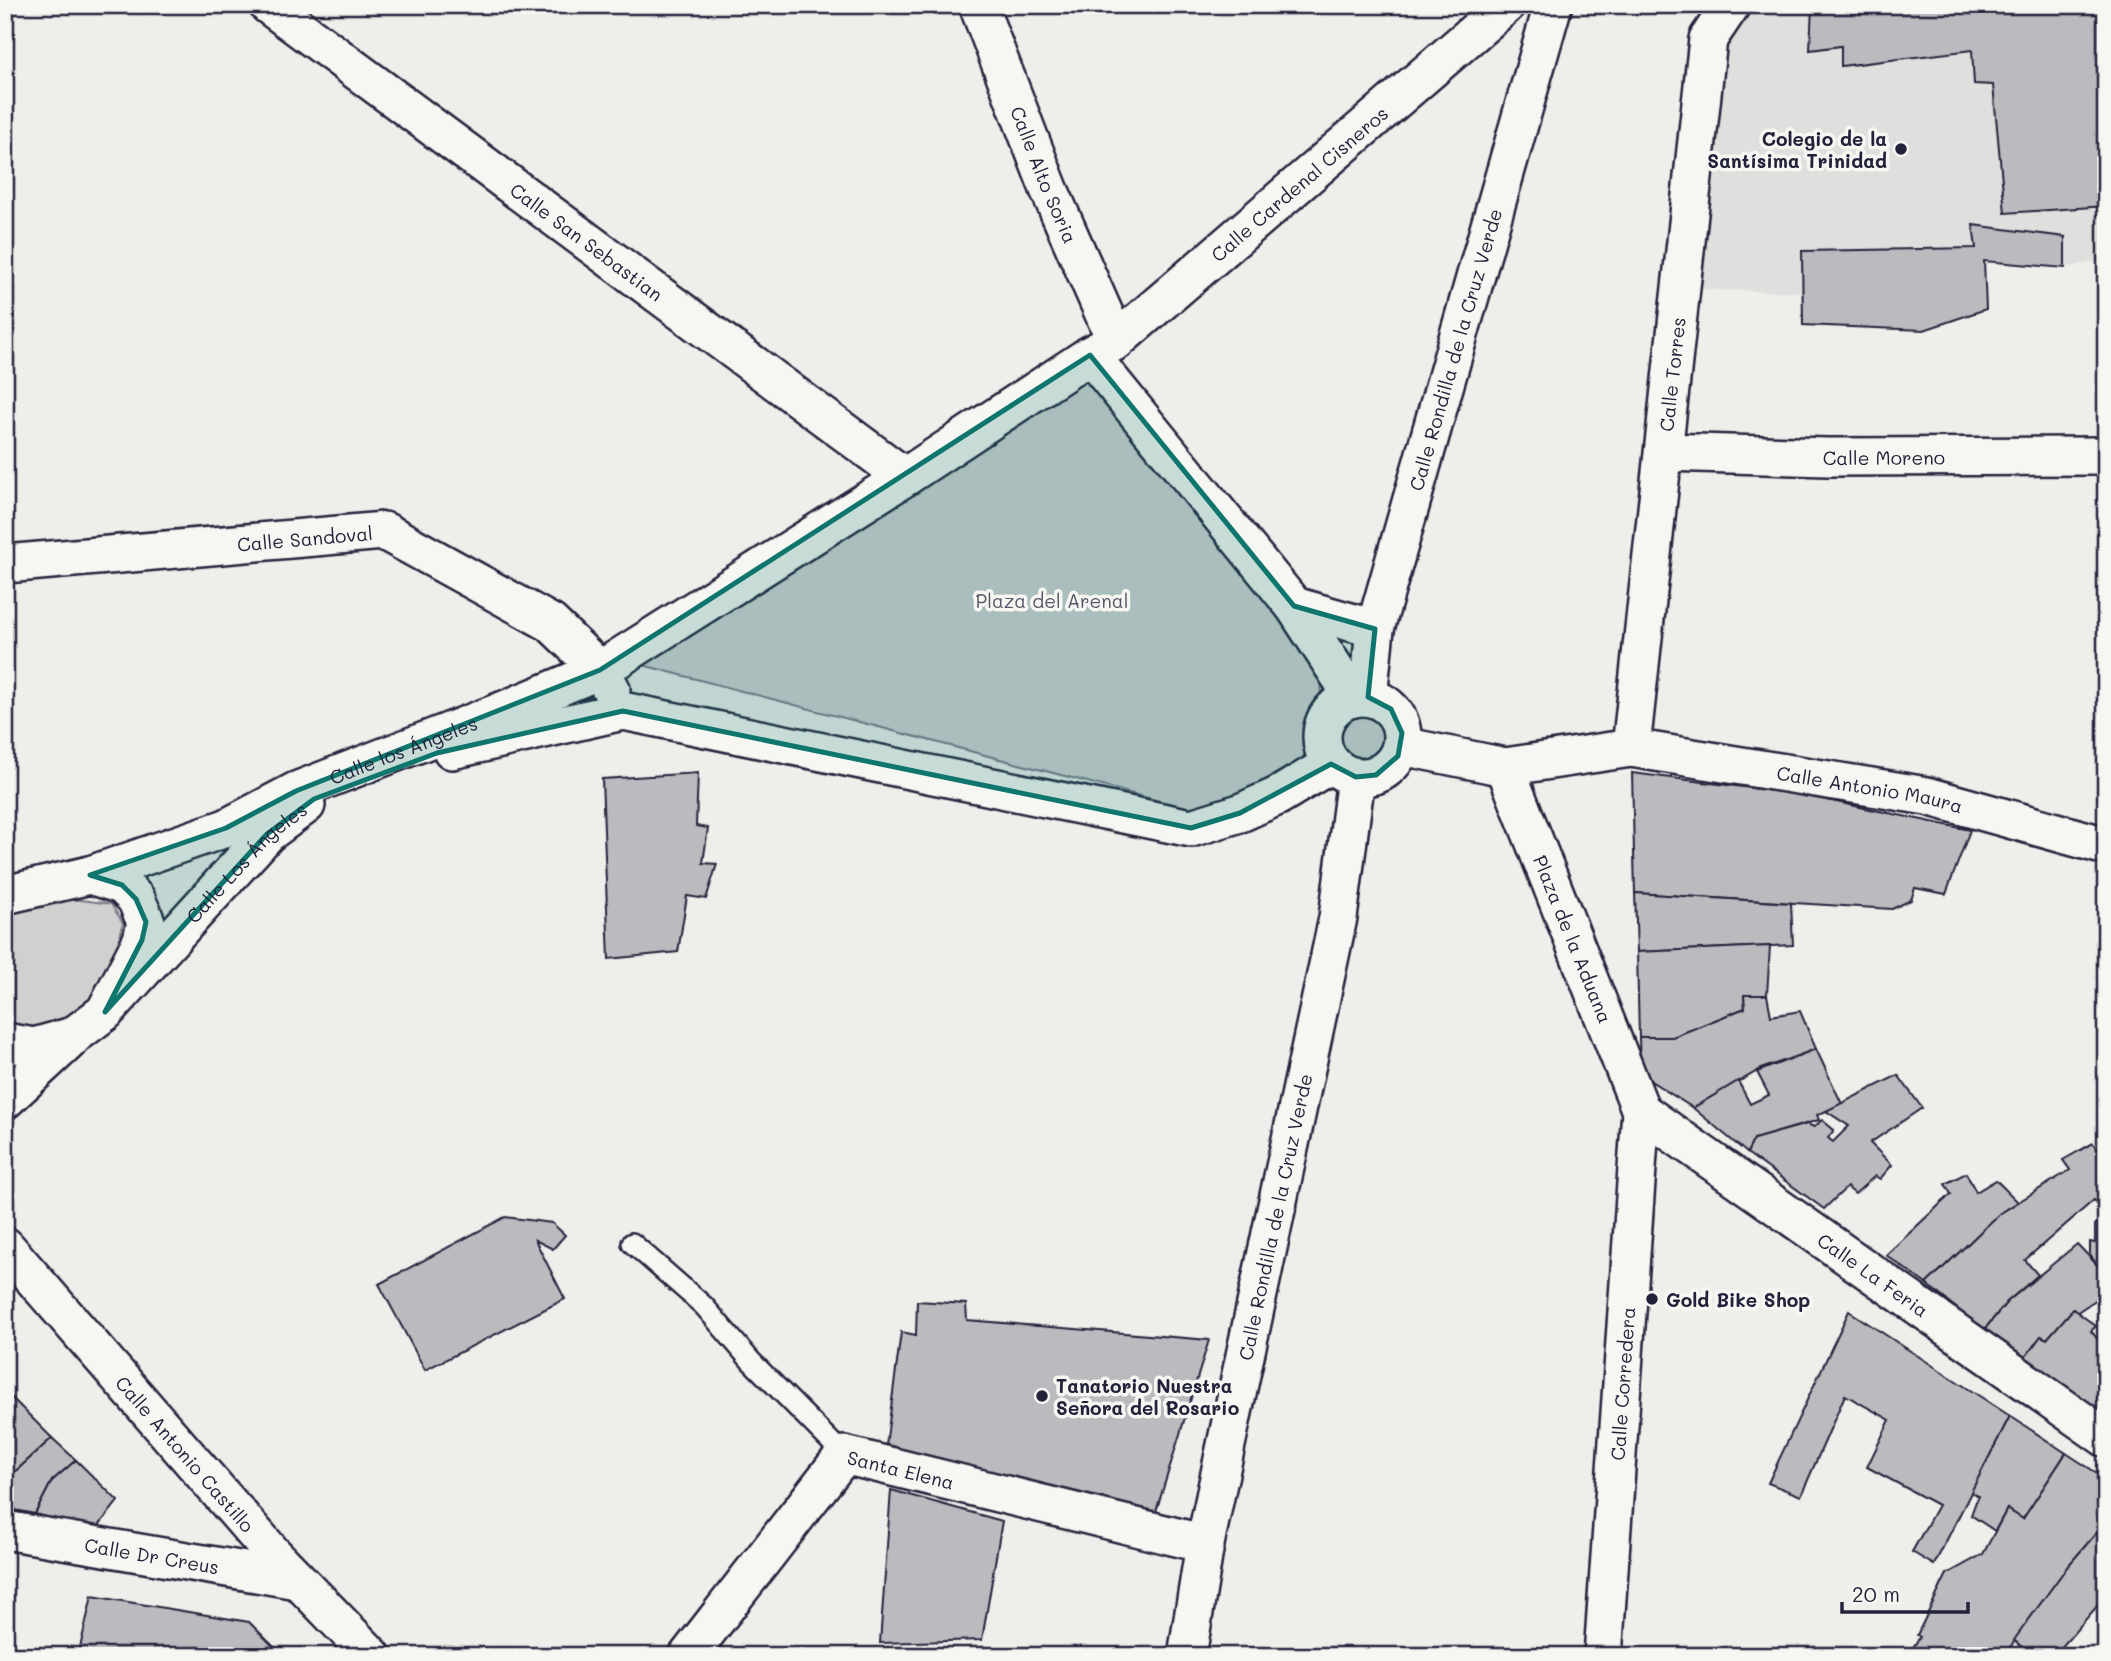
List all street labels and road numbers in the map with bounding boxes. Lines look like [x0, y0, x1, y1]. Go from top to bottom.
street label: Calle Cardenal Cisneros [1205, 100, 1393, 267]
street label: Calle Alto Soria [1006, 102, 1084, 247]
street label: Calle San Sebastian [506, 176, 668, 306]
street label: Calle Rondilla de la Cruz Verde [1403, 205, 1507, 494]
street label: Calle Torres [1653, 316, 1690, 433]
street label: Calle Moreno [1823, 444, 1945, 470]
street label: Calle Sandoval [236, 520, 374, 556]
street label: Calle los Ángeles [326, 710, 481, 789]
street label: Calle Antonio Maura [1775, 759, 1966, 818]
street label: Calle Los Ángeles [180, 796, 312, 928]
street label: Plaza de la Aduana [1528, 851, 1618, 1027]
street label: Calle Rondilla de la Cruz Verde [1232, 1071, 1317, 1362]
street label: Calle La Feria [1813, 1227, 1934, 1322]
street label: Calle Corredera [1604, 1306, 1640, 1461]
street label: Calle Antonio Castillo [111, 1370, 260, 1537]
street label: Santa Elena [845, 1444, 957, 1494]
street label: Calle Dr Creus [83, 1531, 221, 1579]

